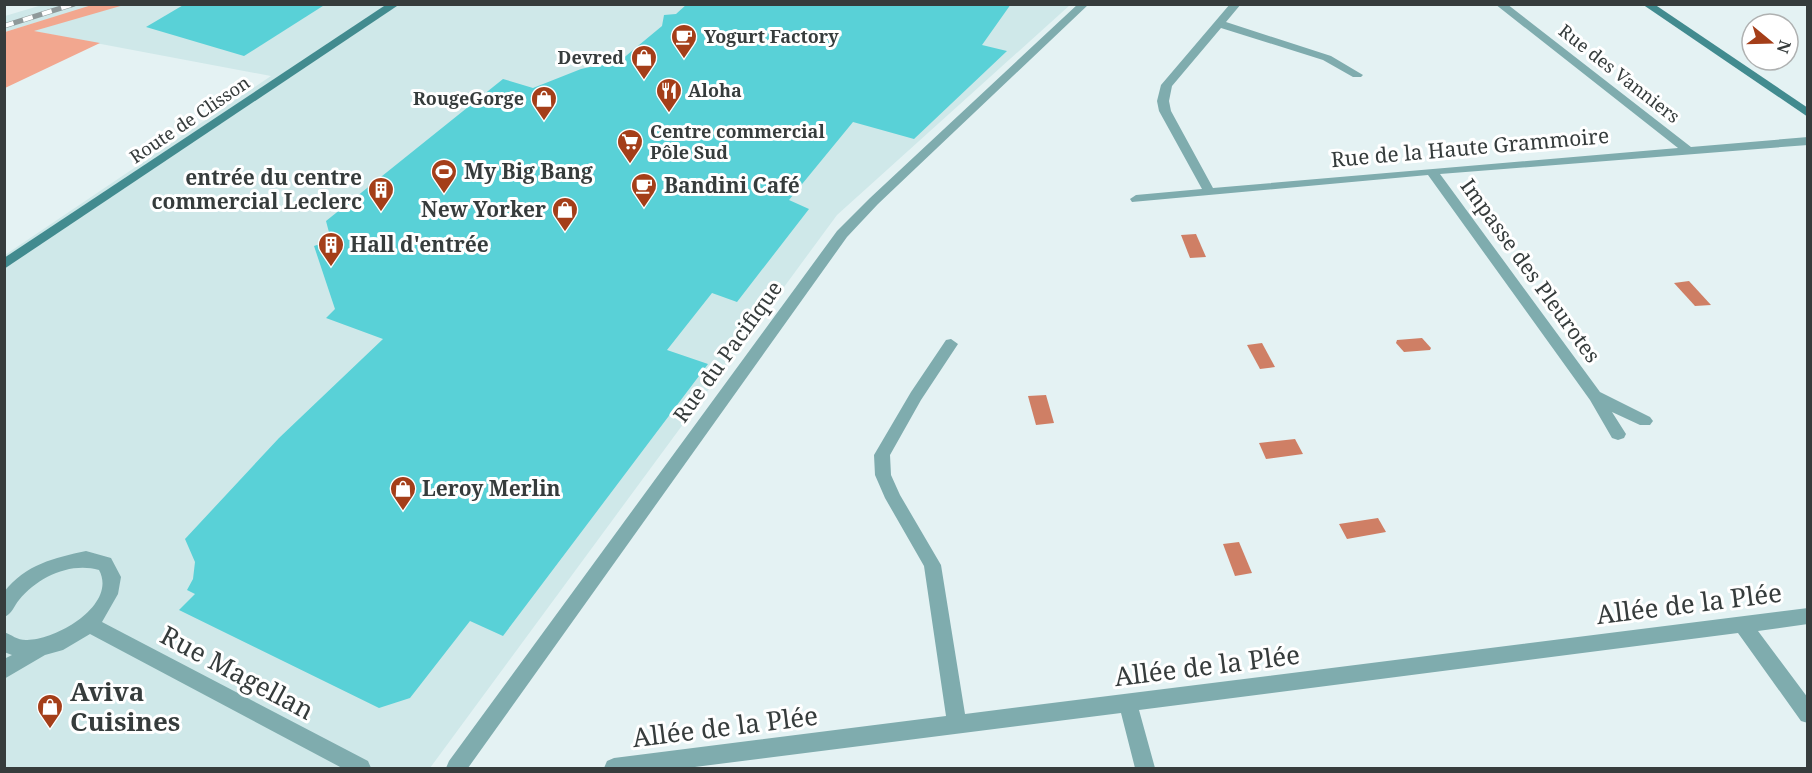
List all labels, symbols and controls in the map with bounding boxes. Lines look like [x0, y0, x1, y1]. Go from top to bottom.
north arrow [1740, 12, 1800, 72]
street label: Rue des Vanniers [1554, 18, 1685, 128]
cafe icon: Yogurt Factory [669, 22, 699, 60]
place label: Yogurt Factory [704, 24, 839, 48]
text: N [1772, 37, 1797, 57]
shop icon: Devred [629, 43, 659, 81]
place label: Devred [558, 45, 624, 69]
street label: Route de Clisson [125, 70, 255, 168]
restaurant icon: Aloha [654, 76, 684, 114]
place label: Aloha [688, 78, 742, 102]
shop icon: RougeGorge [529, 84, 559, 122]
place label: RougeGorge [413, 86, 524, 110]
place label: Centre commercial Pôle Sud [650, 119, 825, 164]
street label: Rue de la Haute Grammoire [1330, 121, 1610, 173]
supermarket icon: Centre commercial Pôle Sud [615, 127, 645, 165]
sports icon: My Big Bang [429, 157, 459, 195]
place label: My Big Bang [464, 157, 593, 185]
place label: entrée du centre commercial Leclerc [151, 163, 362, 215]
cafe icon: Bandini Café [629, 171, 659, 209]
place label: Bandini Café [664, 171, 800, 199]
street label: Impasse des Pleurotes [1455, 173, 1607, 368]
building icon: entrée du centre commercial Leclerc [366, 175, 396, 213]
place label: New Yorker [421, 195, 546, 223]
shop icon: New Yorker [550, 195, 580, 233]
building icon: Hall d'entrée [316, 230, 346, 268]
place label: Hall d'entrée [350, 230, 489, 258]
street label: Rue du Pacifique [666, 275, 788, 428]
shop icon: Leroy Merlin [388, 474, 418, 512]
place label: Leroy Merlin [422, 474, 561, 502]
street label: Allée de la Plée [1594, 574, 1784, 632]
street label: Rue Magellan [155, 617, 321, 728]
street label: Allée de la Plée [1112, 636, 1302, 694]
place label: Aviva Cuisines [70, 673, 180, 739]
shop icon: Aviva Cuisines [35, 692, 65, 730]
street label: Allée de la Plée [630, 697, 820, 755]

